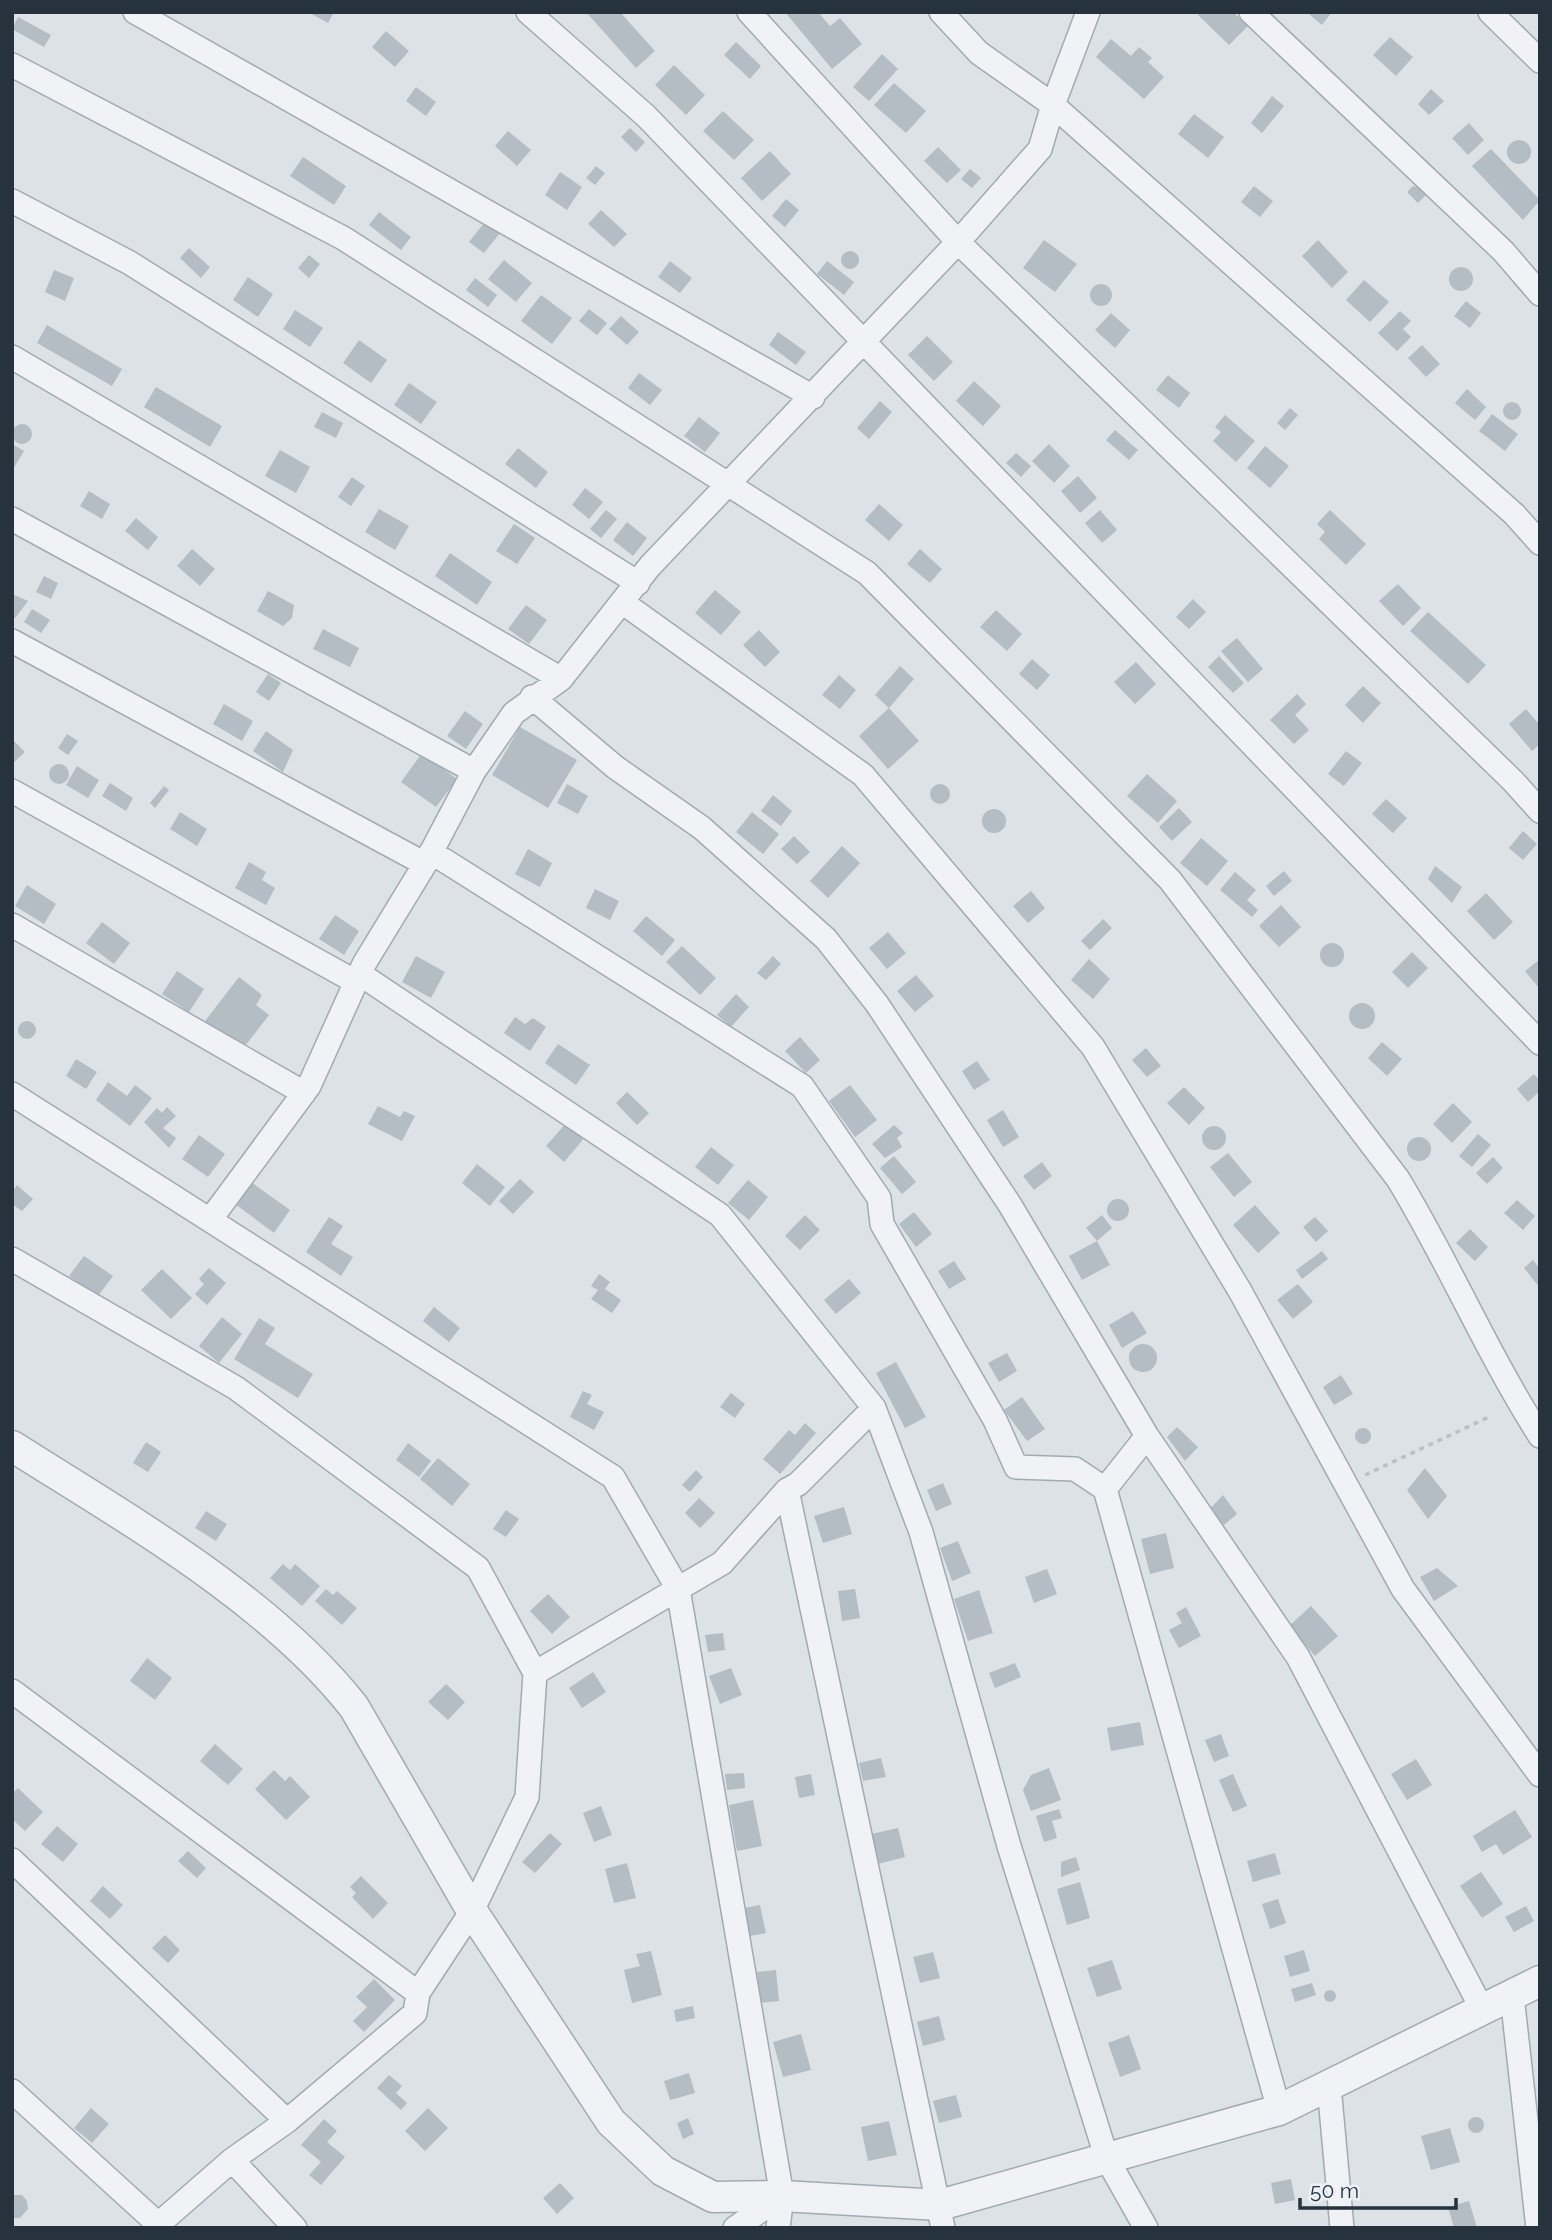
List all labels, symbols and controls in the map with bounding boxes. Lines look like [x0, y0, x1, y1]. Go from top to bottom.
scale bar [1300, 2166, 1456, 2210]
text: 50 m [1310, 2178, 1359, 2203]

